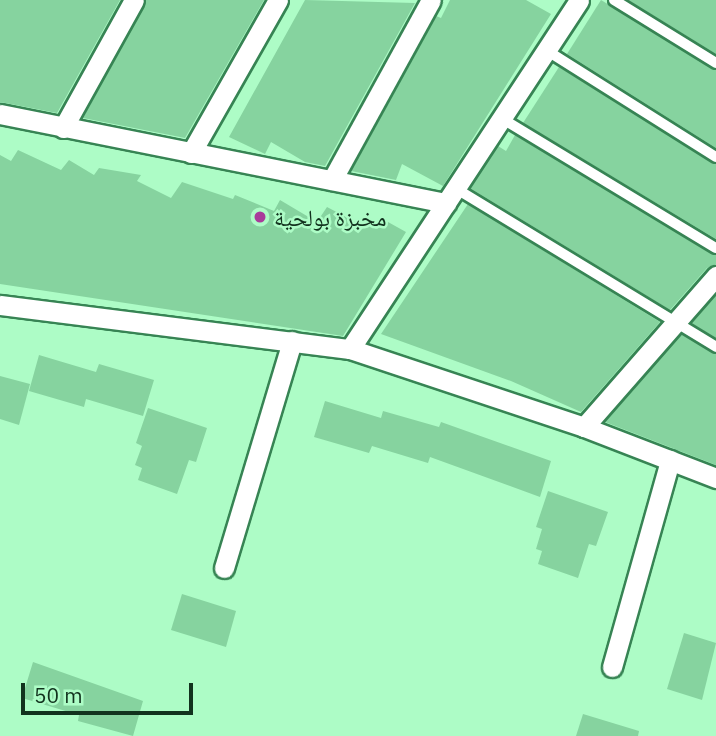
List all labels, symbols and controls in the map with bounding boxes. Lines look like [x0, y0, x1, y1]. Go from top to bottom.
place label: مخبزة بولحية [274, 203, 387, 231]
marker: مخبزة بولحية [252, 209, 268, 225]
scale bar [24, 670, 196, 714]
text: 50 m [34, 681, 83, 709]

